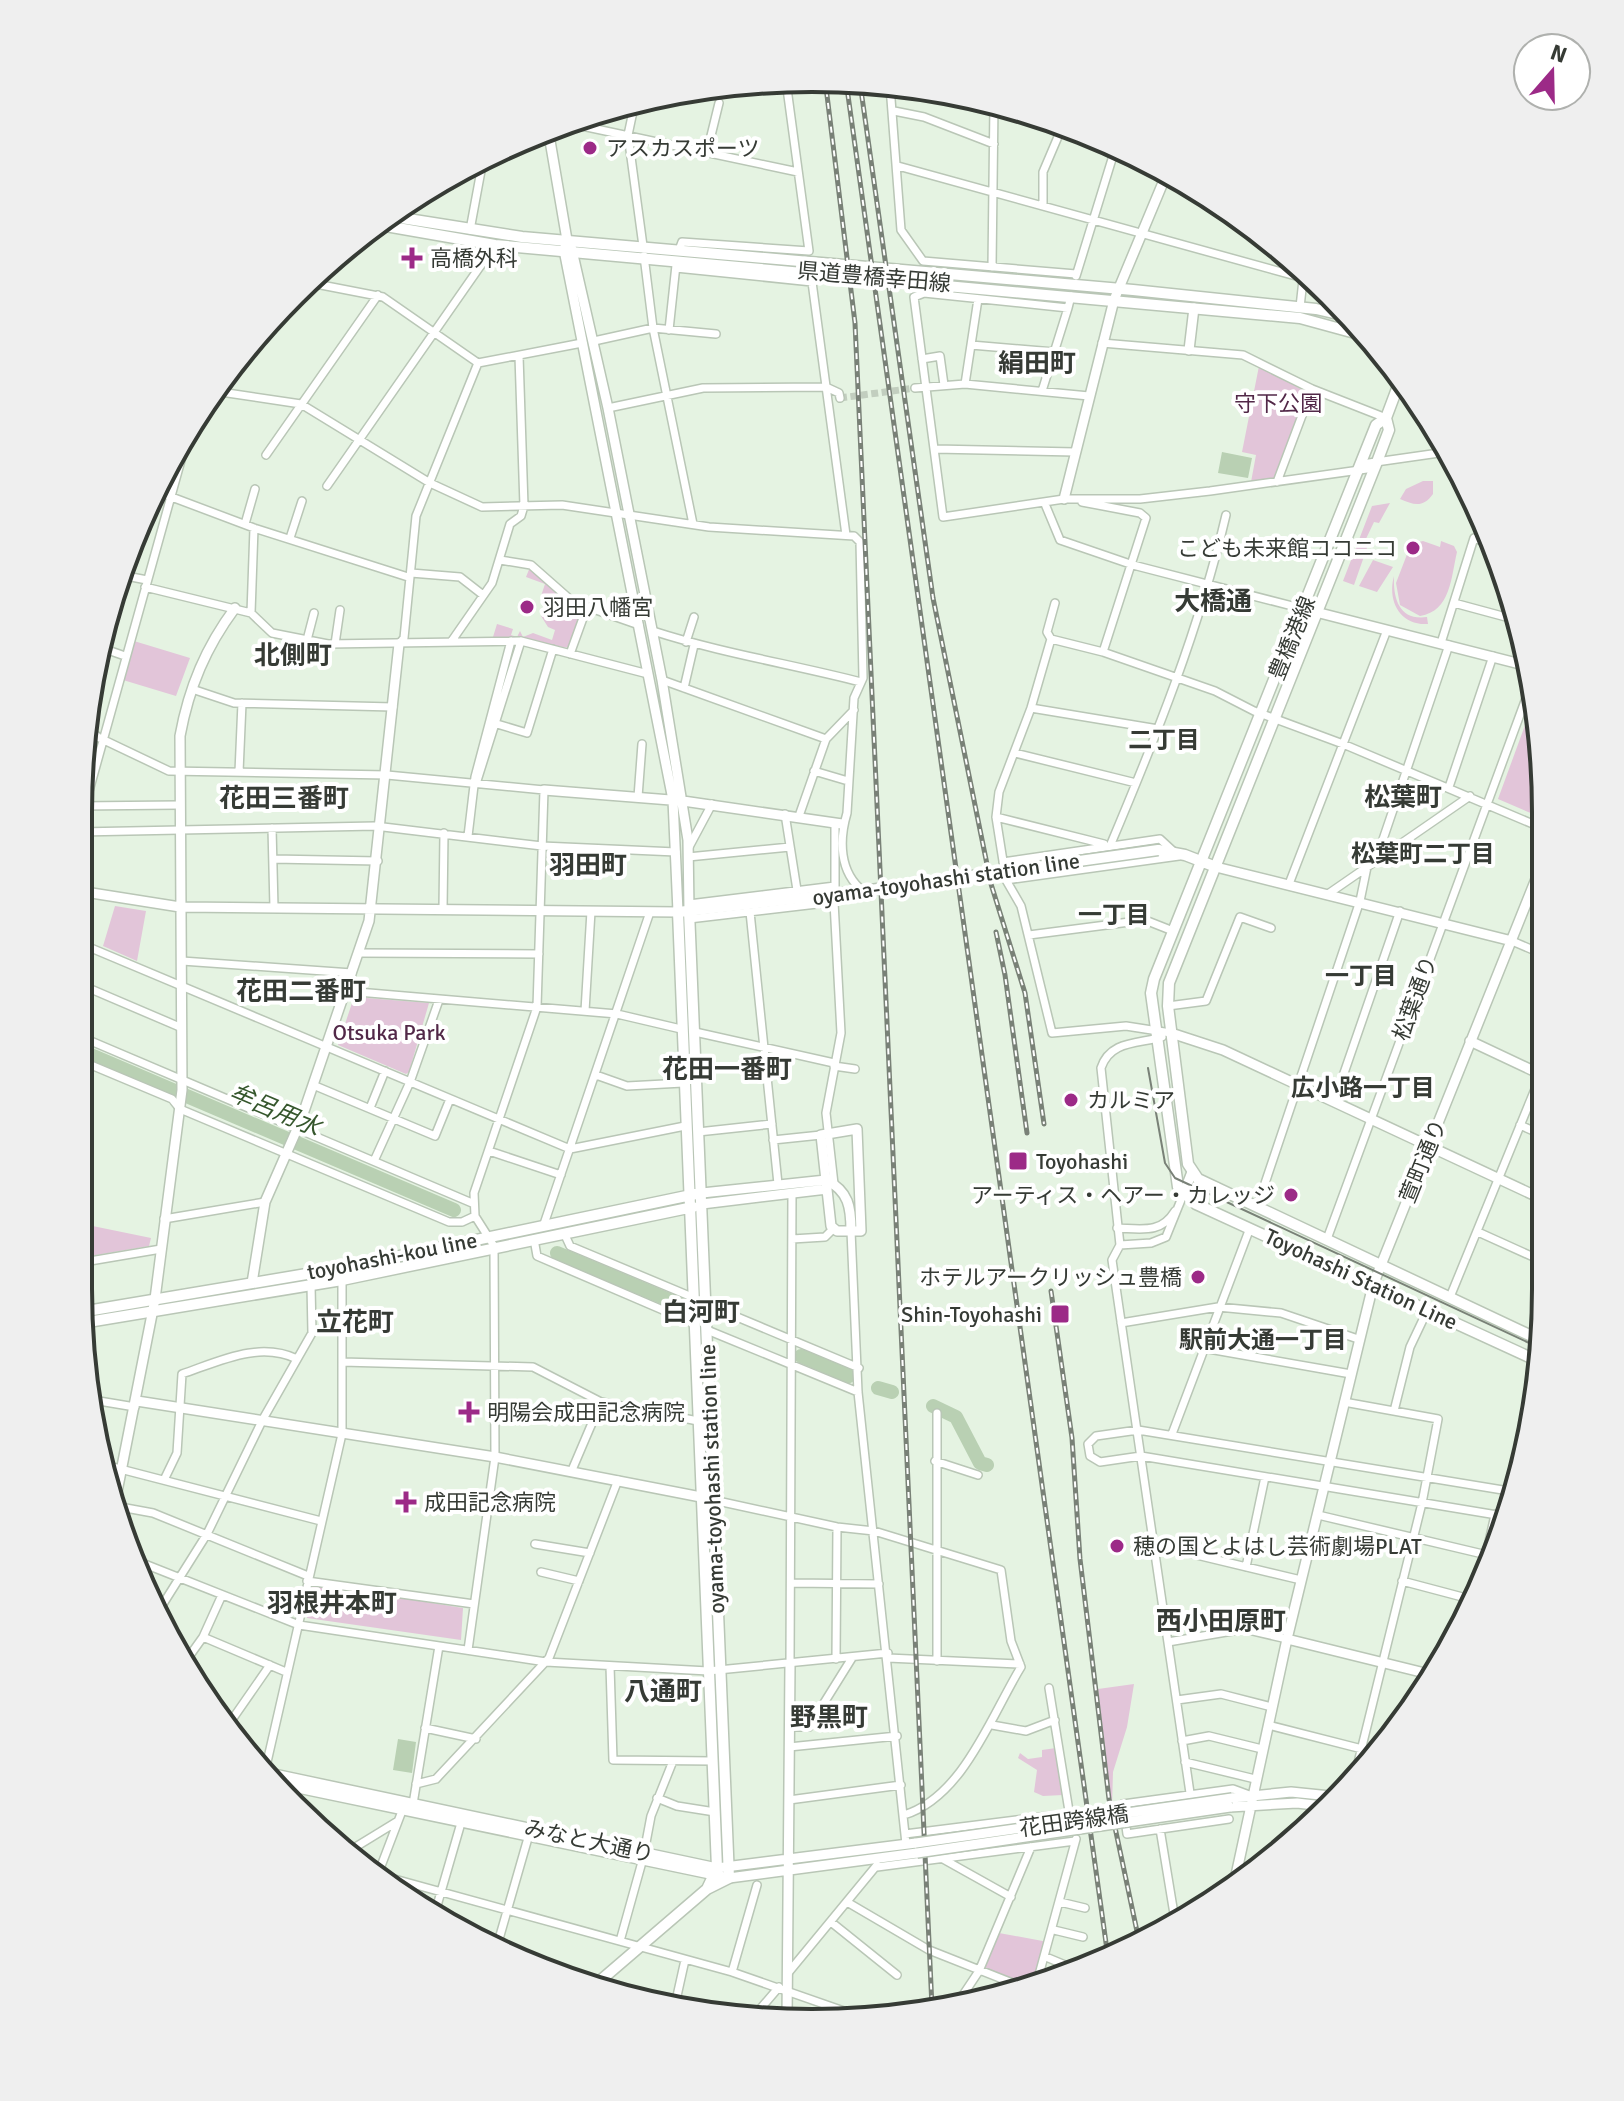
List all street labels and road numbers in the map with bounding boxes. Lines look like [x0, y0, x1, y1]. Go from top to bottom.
street label: 県道豊橋幸田線 [796, 257, 952, 297]
street label: 豊橋港線 [1263, 592, 1321, 684]
street label: oyama-toyohashi station line [810, 847, 1082, 911]
street label: 松葉通り [1387, 952, 1443, 1044]
street label: 萱町通り [1394, 1115, 1452, 1207]
street label: Toyohashi Station Line [1260, 1222, 1462, 1336]
street label: toyohashi-kou line [305, 1226, 479, 1286]
street label: oyama-toyohashi station line [694, 1344, 730, 1614]
street label: 花田跨線橋 [1018, 1800, 1130, 1842]
street label: みなと大通り [522, 1814, 656, 1868]

